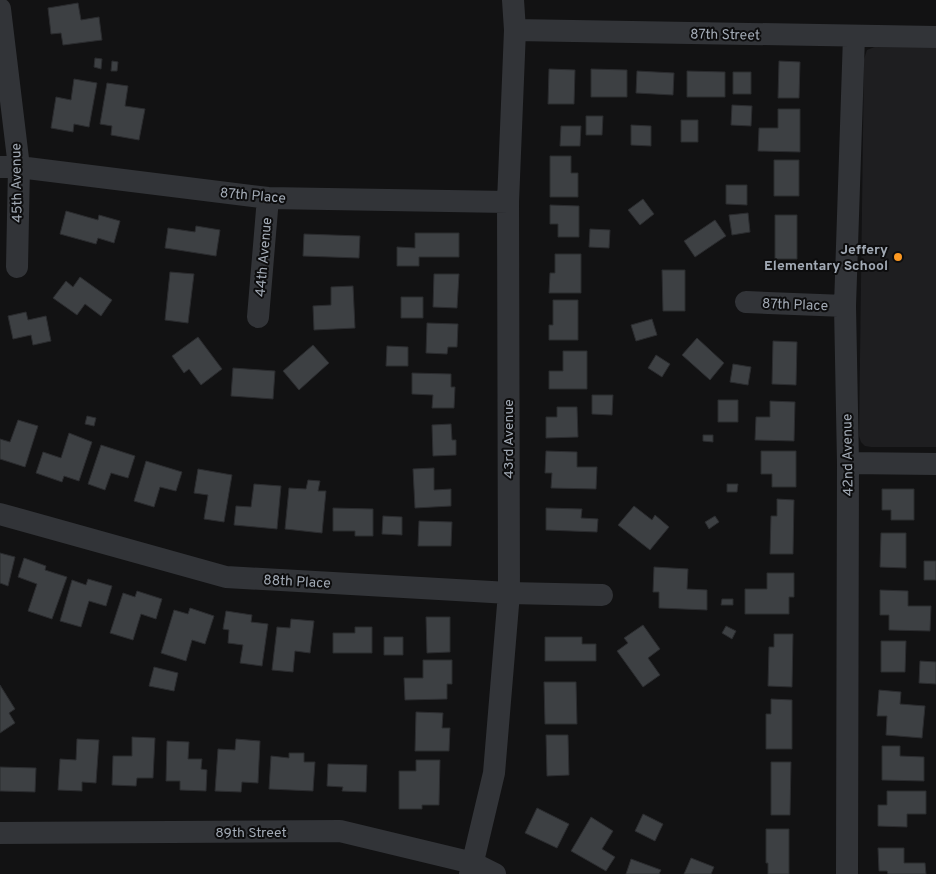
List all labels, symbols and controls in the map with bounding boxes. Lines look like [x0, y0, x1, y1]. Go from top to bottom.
street label: 87th Street [690, 26, 760, 45]
street label: 45th Avenue [8, 143, 27, 223]
street label: 87th Place [219, 185, 287, 208]
street label: 44th Avenue [253, 217, 276, 298]
place label: Jeffery Elementary School [764, 242, 888, 275]
marker: Jeffery Elementary School [892, 251, 904, 263]
street label: 87th Place [762, 296, 828, 315]
street label: 43rd Avenue [501, 399, 518, 479]
street label: 42nd Avenue [839, 413, 858, 496]
street label: 88th Place [263, 572, 331, 593]
street label: 89th Street [215, 825, 287, 842]

